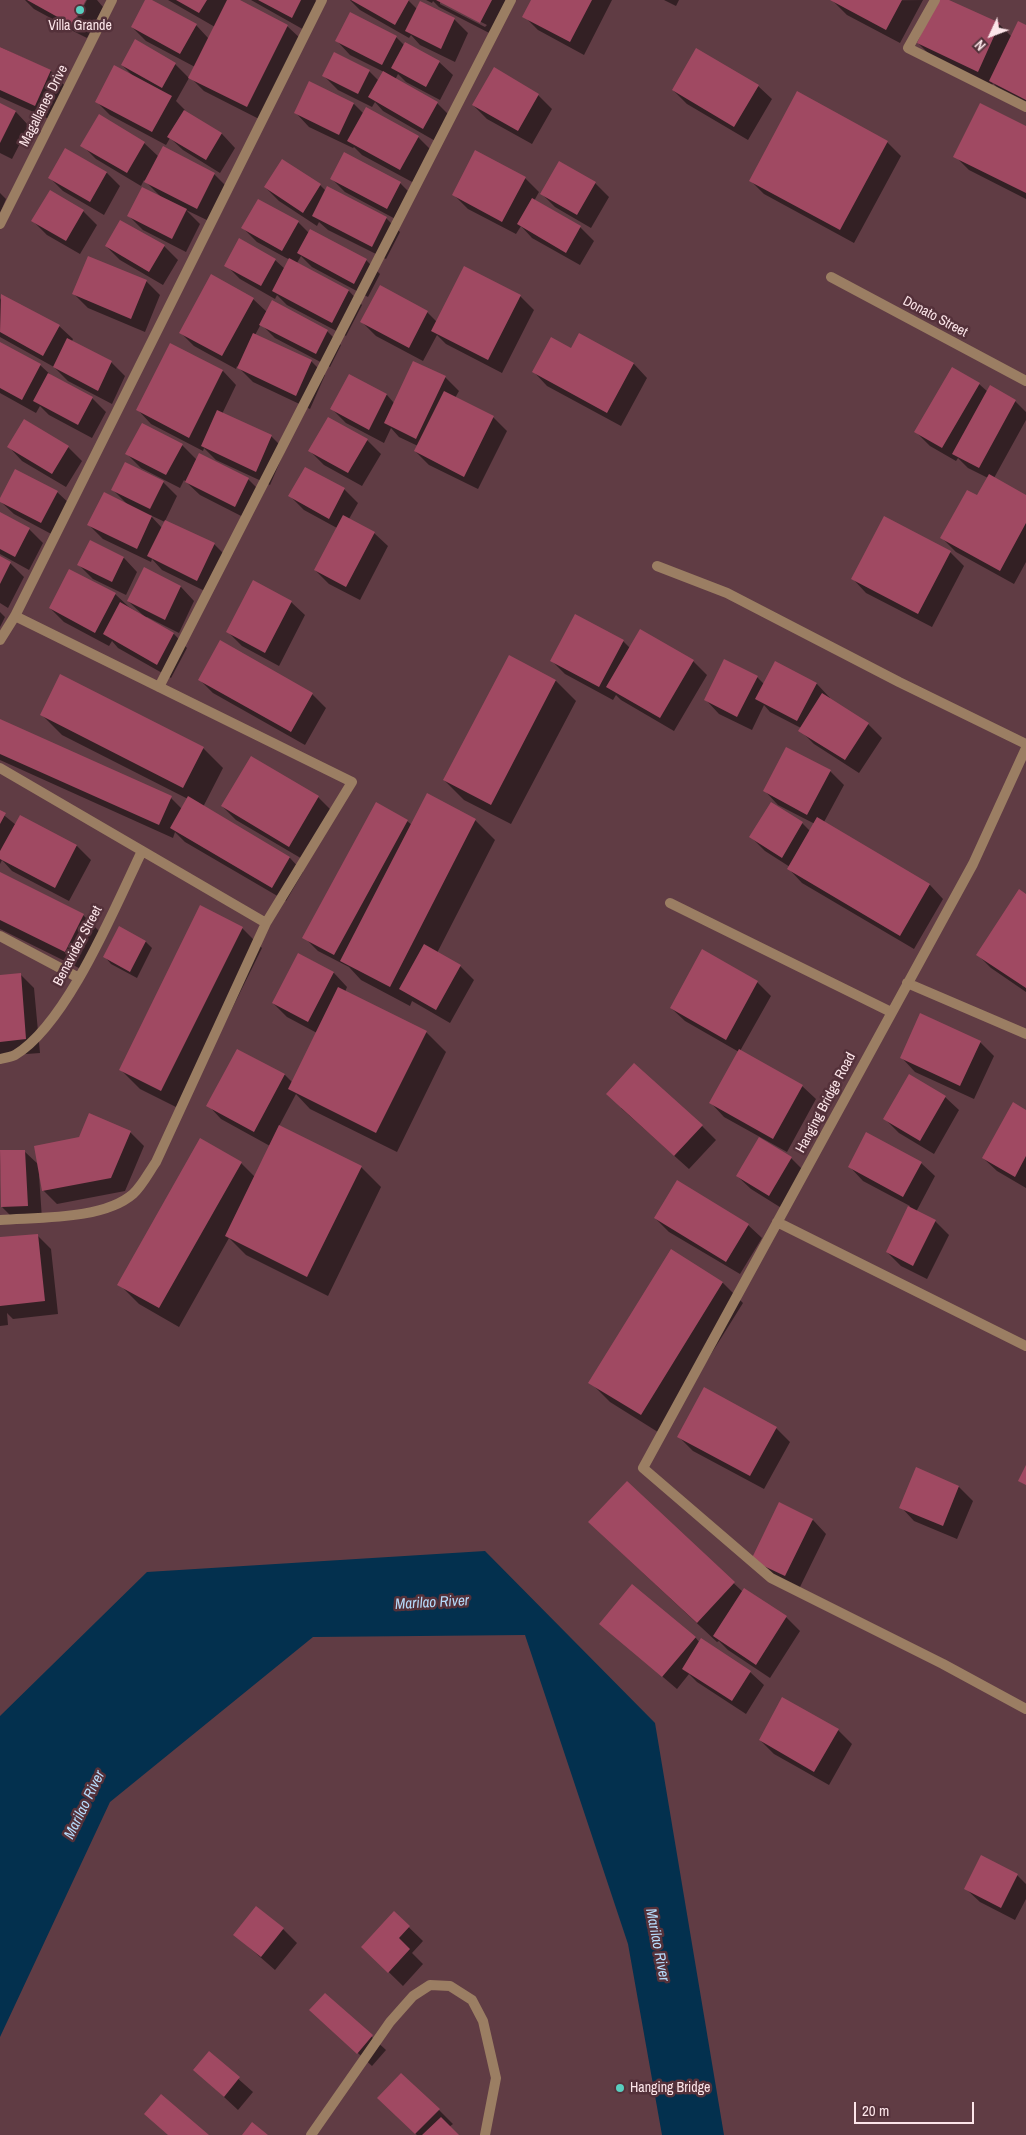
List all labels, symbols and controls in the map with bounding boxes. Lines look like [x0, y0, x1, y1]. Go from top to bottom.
marker: Villa Grande [74, 4, 86, 16]
north arrow [966, 10, 1016, 60]
place label: Villa Grande [48, 18, 112, 34]
text: N [971, 36, 989, 54]
street label: Magallanes Drive [16, 62, 72, 150]
street label: Donato Street [900, 293, 970, 341]
street label: Benavidez Street [50, 903, 106, 989]
street label: Hanging Bridge Road [793, 1050, 859, 1156]
water label: Marilao River [395, 1592, 469, 1614]
water label: Marilao River [61, 1768, 109, 1842]
water label: Marilao River [641, 1907, 673, 1983]
place label: Hanging Bridge [630, 2080, 710, 2096]
marker: Hanging Bridge [614, 2082, 626, 2094]
scale bar [856, 2092, 976, 2124]
text: 20 m [862, 2100, 889, 2121]

